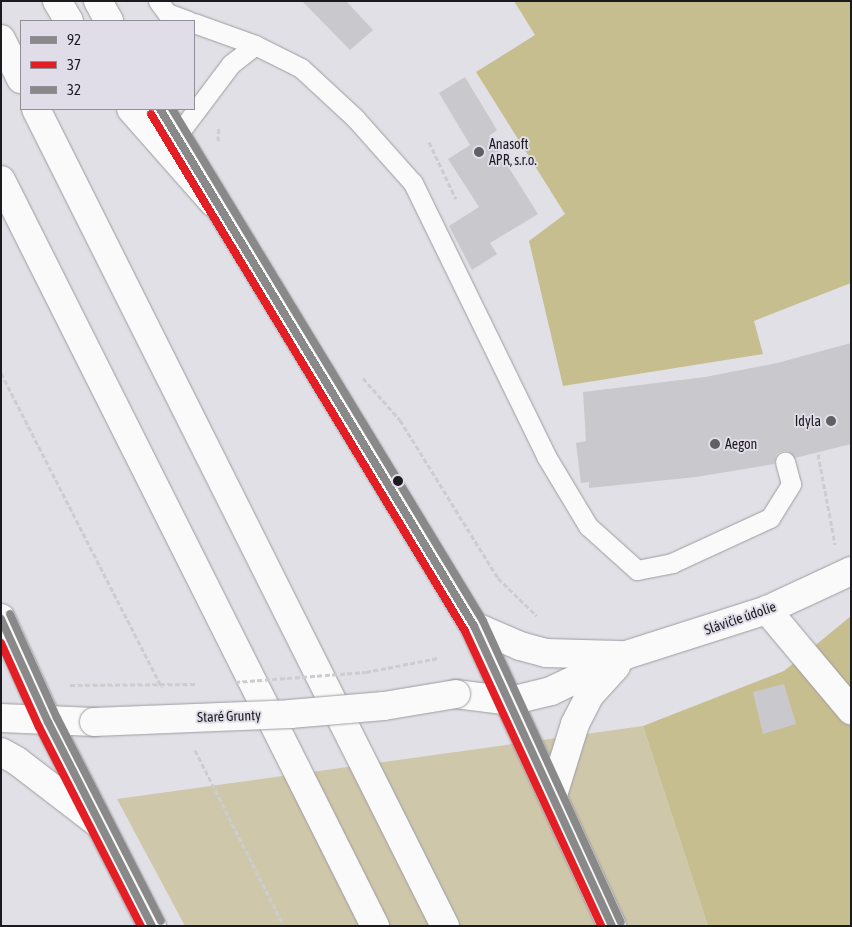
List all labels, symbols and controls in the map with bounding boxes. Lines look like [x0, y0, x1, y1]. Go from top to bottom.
legend [20, 20, 195, 110]
text: 92 [67, 31, 81, 48]
text: 37 [67, 56, 81, 73]
text: 32 [67, 81, 81, 98]
place label: Anasoft APR, s.r.o. [489, 136, 537, 168]
marker: Anasoft APR, s.r.o. [473, 146, 485, 158]
place label: Idyla [795, 413, 821, 429]
marker: Idyla [825, 415, 837, 427]
place label: Aegon [725, 436, 757, 452]
marker: Aegon [709, 438, 721, 450]
unlabelled marker [393, 476, 403, 486]
street label: Slávičie údolie [702, 598, 778, 638]
street label: Staré Grunty [197, 706, 261, 726]

